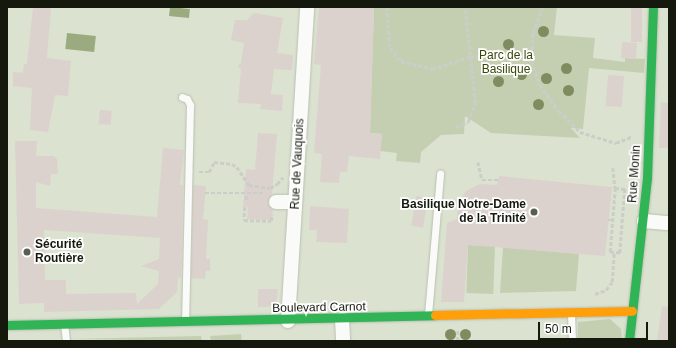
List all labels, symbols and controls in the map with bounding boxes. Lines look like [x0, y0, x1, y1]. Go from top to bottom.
park label: Parc de la Basilique [479, 49, 533, 77]
street label: Rue de Vauquois [288, 118, 308, 210]
street label: Rue Monin [626, 145, 644, 203]
place label: Basilique Notre-Dame de la Trinité [401, 198, 526, 226]
marker: Basilique Notre-Dame de la Trinité [529, 207, 539, 217]
place label: Sécurité Routière [35, 238, 84, 266]
marker: Sécurité Routière [22, 247, 32, 257]
street label: Boulevard Carnot [272, 300, 366, 316]
scale bar [540, 314, 650, 340]
text: 50 m [545, 322, 572, 336]

